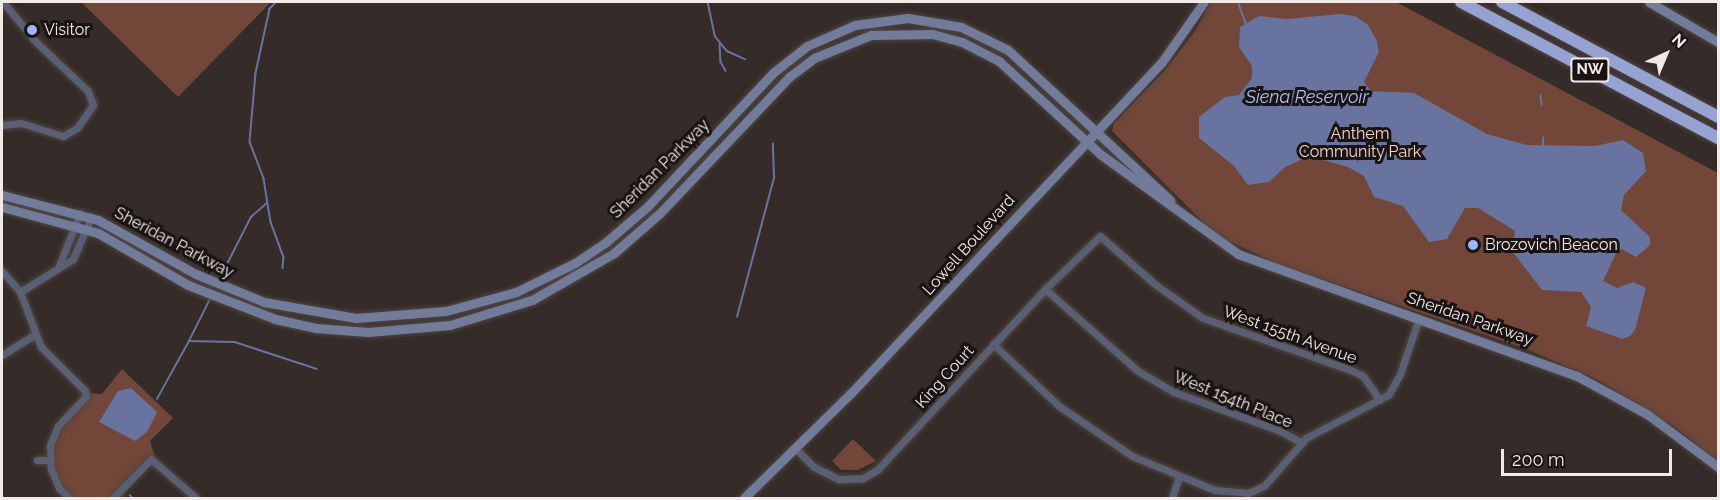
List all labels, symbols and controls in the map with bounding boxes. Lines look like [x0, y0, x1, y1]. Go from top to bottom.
place label: Visitor [44, 20, 90, 40]
marker: Visitor [25, 23, 39, 37]
north arrow [1636, 24, 1696, 84]
text: N [1668, 30, 1690, 52]
road number: NW [1569, 58, 1611, 82]
water label: Siena Reservoir [1245, 86, 1369, 108]
street label: Sheridan Parkway [606, 115, 714, 223]
park label: Anthem Community Park [1298, 124, 1422, 162]
street label: Lowell Boulevard [919, 191, 1019, 299]
street label: Sheridan Parkway [111, 203, 237, 283]
place label: Brozovich Beacon [1485, 235, 1618, 255]
marker: Brozovich Beacon [1466, 238, 1480, 252]
street label: Sheridan Parkway [1404, 288, 1536, 350]
street label: West 155th Avenue [1220, 302, 1360, 368]
street label: King Court [912, 342, 978, 412]
street label: West 154th Place [1171, 367, 1295, 433]
scale bar [1504, 437, 1675, 475]
text: 200 m [1512, 449, 1565, 470]

